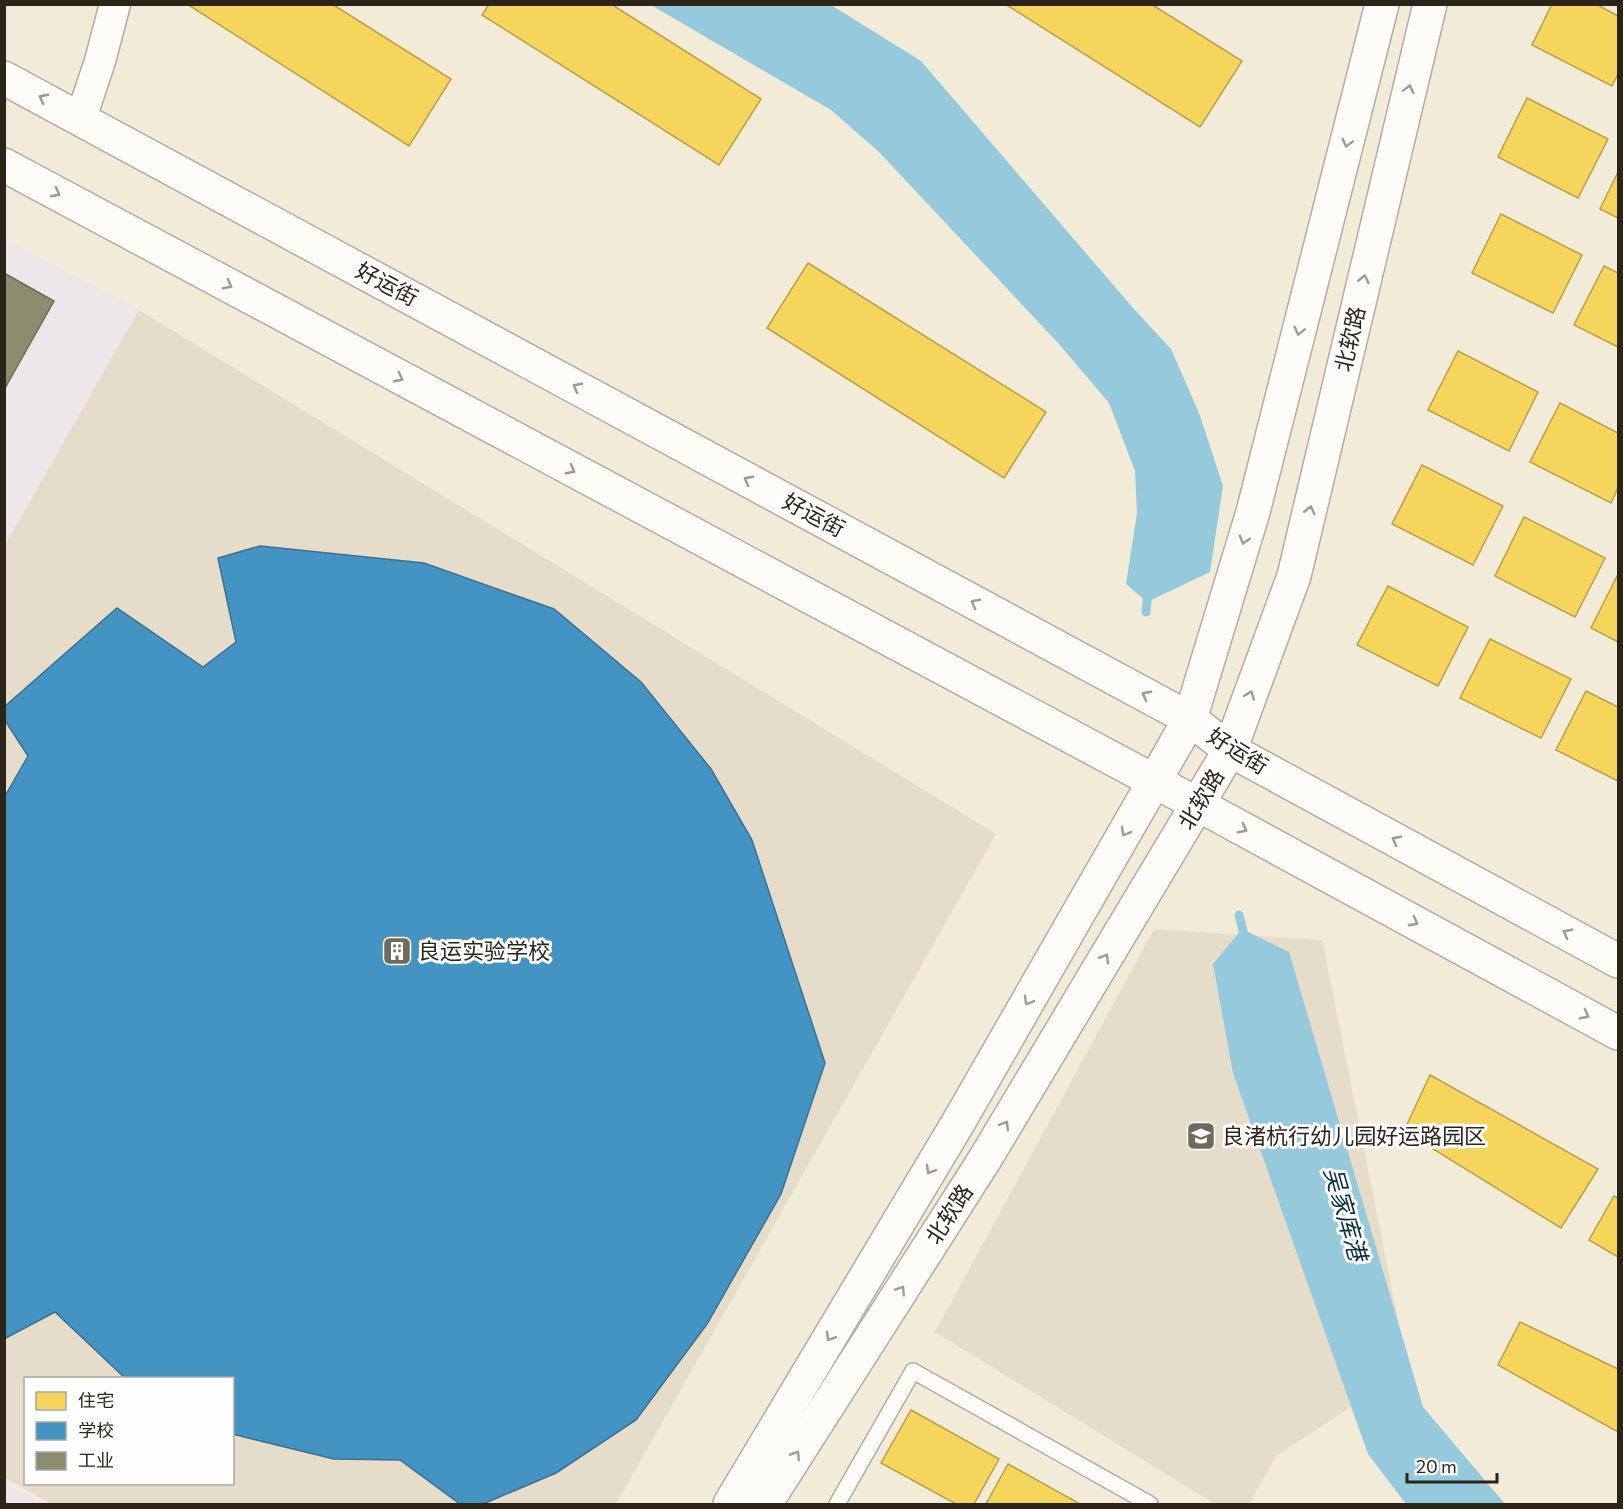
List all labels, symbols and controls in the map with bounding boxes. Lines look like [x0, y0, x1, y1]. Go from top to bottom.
one-way arrow [1401, 85, 1414, 95]
one-way arrow [38, 94, 49, 105]
one-way arrow [1342, 137, 1354, 147]
one-way arrow [50, 186, 60, 197]
street label: 好运街 [352, 256, 423, 311]
one-way arrow [1357, 274, 1370, 284]
one-way arrow [221, 278, 232, 289]
street label: 北软路 [1329, 304, 1370, 374]
one-way arrow [1293, 326, 1306, 336]
one-way arrow [393, 371, 403, 382]
one-way arrow [572, 383, 583, 394]
one-way arrow [565, 463, 575, 474]
one-way arrow [744, 476, 754, 487]
street label: 好运街 [779, 487, 850, 542]
one-way arrow [1302, 505, 1315, 515]
one-way arrow [1239, 534, 1251, 545]
one-way arrow [971, 599, 981, 610]
one-way arrow [1243, 690, 1256, 701]
one-way arrow [1142, 691, 1153, 702]
street label: 好运街 [1203, 722, 1273, 780]
street label: 北软路 [1172, 763, 1229, 834]
one-way arrow [1236, 822, 1247, 833]
one-way arrow [1121, 826, 1132, 836]
one-way arrow [1391, 836, 1402, 847]
one-way arrow [1408, 915, 1418, 926]
one-way arrow [1563, 929, 1573, 940]
building icon: 良运实验学校 [381, 935, 413, 967]
place label: 良运实验学校 [418, 937, 550, 964]
one-way arrow [1098, 954, 1109, 964]
one-way arrow [1024, 995, 1035, 1005]
one-way arrow [1579, 1008, 1590, 1019]
school or university icon: 良渚杭行幼儿园好运路园区 [1185, 1120, 1217, 1152]
one-way arrow [997, 1121, 1009, 1131]
place label: 良渚杭行幼儿园好运路园区 [1222, 1122, 1486, 1149]
water label: 吴家库港 [1319, 1163, 1374, 1267]
one-way arrow [926, 1164, 938, 1174]
street label: 北软路 [919, 1179, 978, 1249]
one-way arrow [893, 1286, 904, 1297]
one-way arrow [826, 1331, 838, 1341]
legend [24, 1377, 234, 1485]
text: 住宅 [78, 1389, 114, 1411]
text: 学校 [78, 1419, 114, 1441]
scale bar [1407, 1446, 1497, 1484]
text: 工业 [78, 1449, 114, 1471]
one-way arrow [789, 1451, 800, 1462]
text: 20 m [1416, 1455, 1457, 1477]

